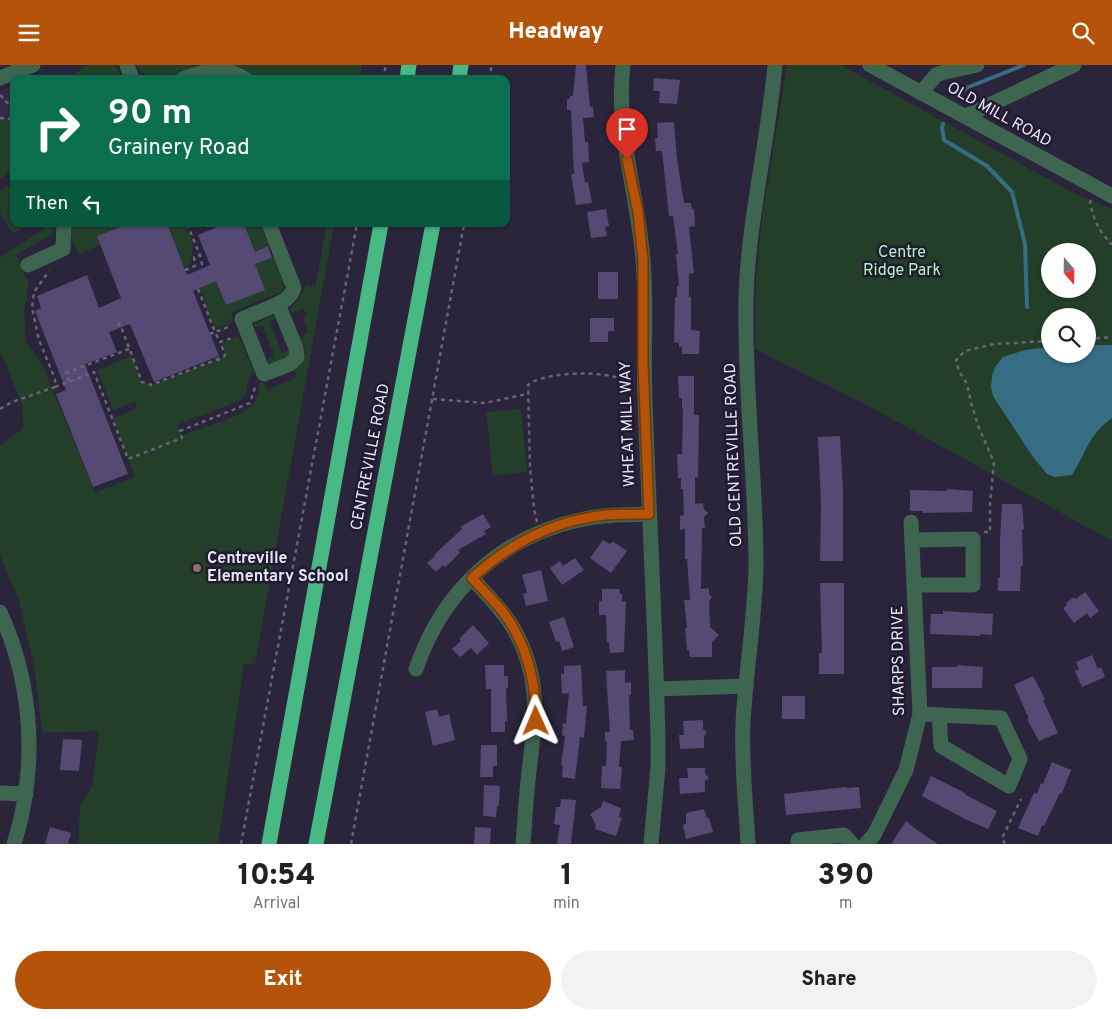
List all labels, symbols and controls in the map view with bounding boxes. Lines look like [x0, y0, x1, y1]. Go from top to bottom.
icon: menu [15, 19, 43, 47]
text: Headway [508, 19, 604, 46]
icon: search [1069, 19, 1097, 47]
street label: OLD MILL ROAD [943, 78, 1055, 152]
text: 90 m [108, 92, 192, 136]
icon: right [25, 95, 90, 160]
pin [606, 108, 648, 159]
icon: arrive [613, 115, 641, 143]
text: Grainery Road [108, 135, 250, 162]
icon: left [78, 190, 106, 218]
text: Then [25, 192, 68, 216]
park label: Centre Ridge Park [863, 243, 941, 281]
north arrow [1041, 243, 1096, 297]
map controls [1041, 243, 1096, 363]
button: search [1041, 308, 1096, 363]
street label: WHEAT MILL WAY [616, 361, 640, 487]
street label: OLD CENTREVILLE ROAD [721, 362, 747, 548]
street label: CENTREVILLE ROAD [347, 382, 395, 532]
place label: Centreville Elementary School [207, 549, 349, 587]
marker: Centreville Elementary School [191, 562, 203, 574]
street label: SHARPS DRIVE [888, 606, 910, 716]
position arrow [509, 694, 561, 746]
text: 10:54 [238, 858, 316, 895]
text: 1 [560, 858, 573, 895]
text: 390 [817, 858, 874, 895]
text: Arrival [253, 894, 300, 914]
text: min [553, 894, 580, 914]
text: m [839, 894, 853, 914]
button: Exit [15, 951, 551, 1009]
button: Share [561, 951, 1097, 1009]

